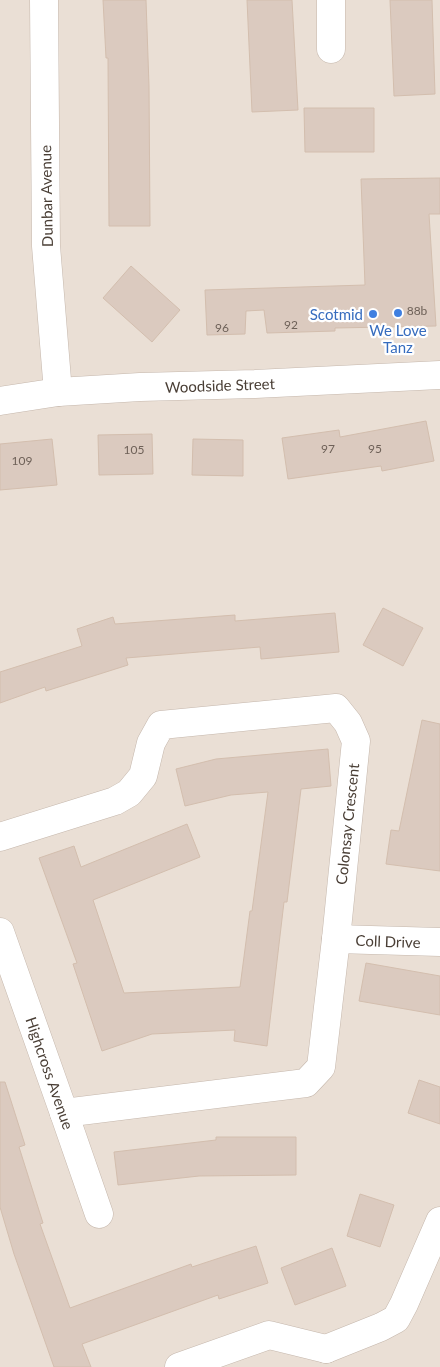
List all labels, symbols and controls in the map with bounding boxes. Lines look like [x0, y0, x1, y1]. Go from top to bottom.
street label: Dunbar Avenue [36, 145, 56, 247]
house number: 88b [407, 303, 428, 318]
place label: Scotmid [310, 305, 363, 323]
marker: We Love Tanz [392, 307, 404, 319]
marker: Scotmid [367, 308, 379, 320]
house number: 92 [284, 317, 298, 332]
house number: 96 [215, 320, 229, 335]
place label: We Love Tanz [369, 321, 427, 356]
street label: Woodside Street [165, 374, 276, 396]
house number: 97 [321, 441, 335, 456]
house number: 95 [368, 441, 382, 456]
house number: 105 [124, 442, 144, 457]
house number: 109 [12, 453, 32, 468]
street label: Colonsay Crescent [332, 762, 362, 886]
street label: Coll Drive [355, 931, 421, 951]
street label: Highcross Avenue [22, 1014, 78, 1132]

